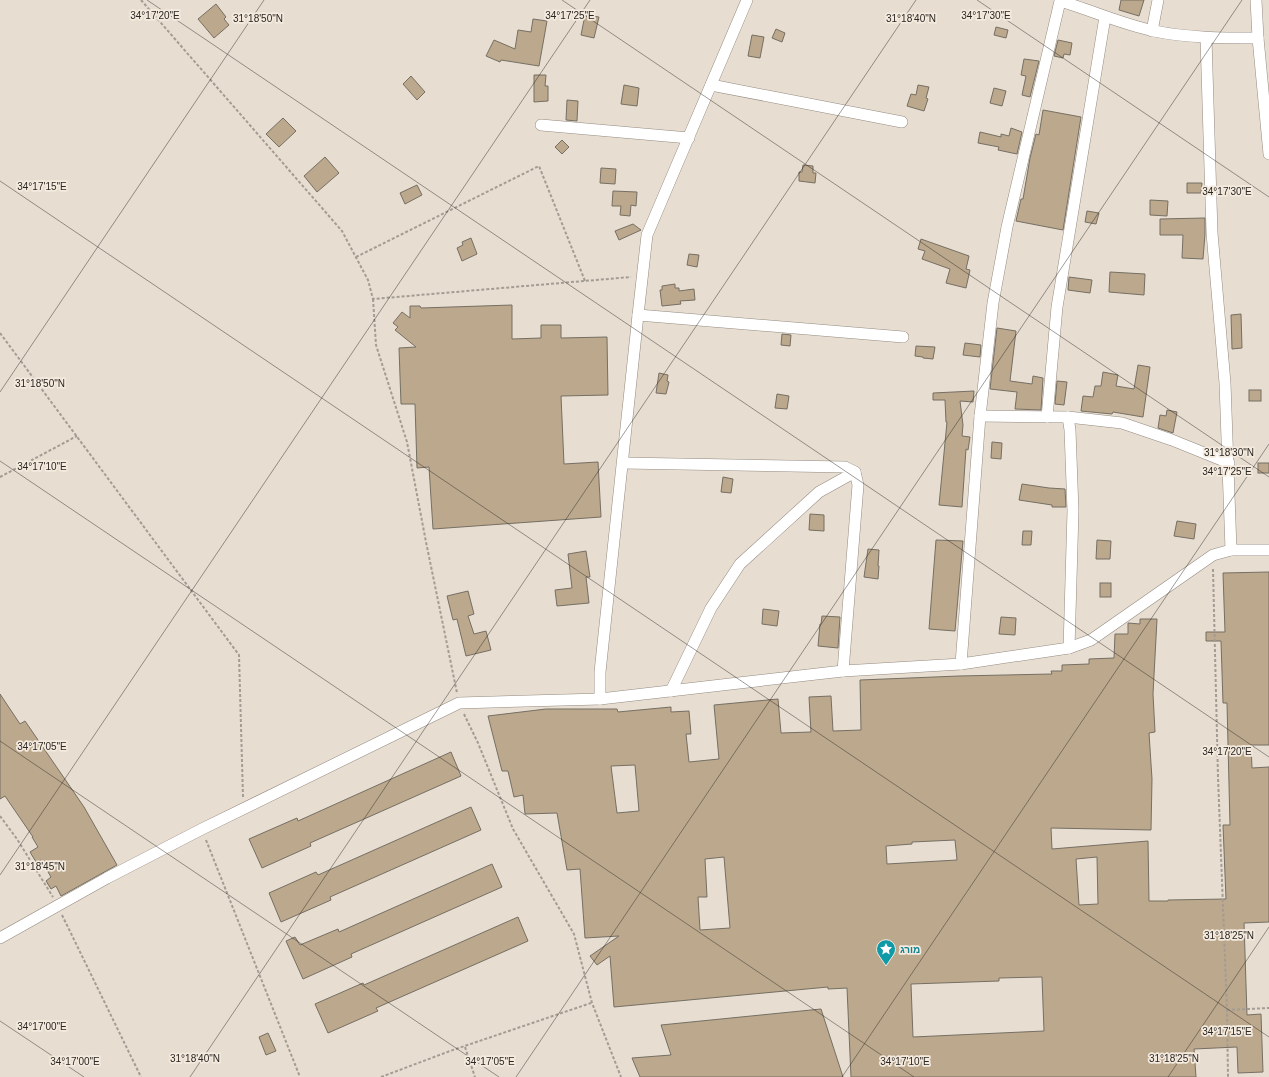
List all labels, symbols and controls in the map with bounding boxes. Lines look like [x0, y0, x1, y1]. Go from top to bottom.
text: 34°17'20"E [130, 10, 180, 21]
text: 34°17'25"E [545, 10, 595, 21]
text: 34°17'30"E [961, 10, 1011, 21]
text: 31°18'50"N [233, 13, 283, 24]
text: 31°18'40"N [886, 13, 936, 24]
text: 34°17'15"E [17, 181, 67, 192]
text: 34°17'30"E [1202, 186, 1252, 197]
text: 31°18'50"N [15, 378, 65, 389]
text: 31°18'30"N [1204, 447, 1254, 458]
text: 34°17'10"E [17, 461, 67, 472]
text: 34°17'25"E [1202, 466, 1252, 477]
text: 34°17'05"E [17, 741, 67, 752]
text: 34°17'20"E [1202, 746, 1252, 757]
text: 31°18'45"N [15, 861, 65, 872]
text: 31°18'25"N [1204, 930, 1254, 941]
place icon: מורג [875, 938, 897, 966]
place label: מורג [900, 944, 920, 955]
text: 34°17'00"E [17, 1021, 67, 1032]
text: 34°17'15"E [1202, 1026, 1252, 1037]
text: 31°18'40"N [170, 1053, 220, 1064]
text: 31°18'25"N [1149, 1053, 1199, 1064]
text: 34°17'00"E [50, 1056, 100, 1067]
text: 34°17'05"E [465, 1056, 515, 1067]
text: 34°17'10"E [880, 1056, 930, 1067]

